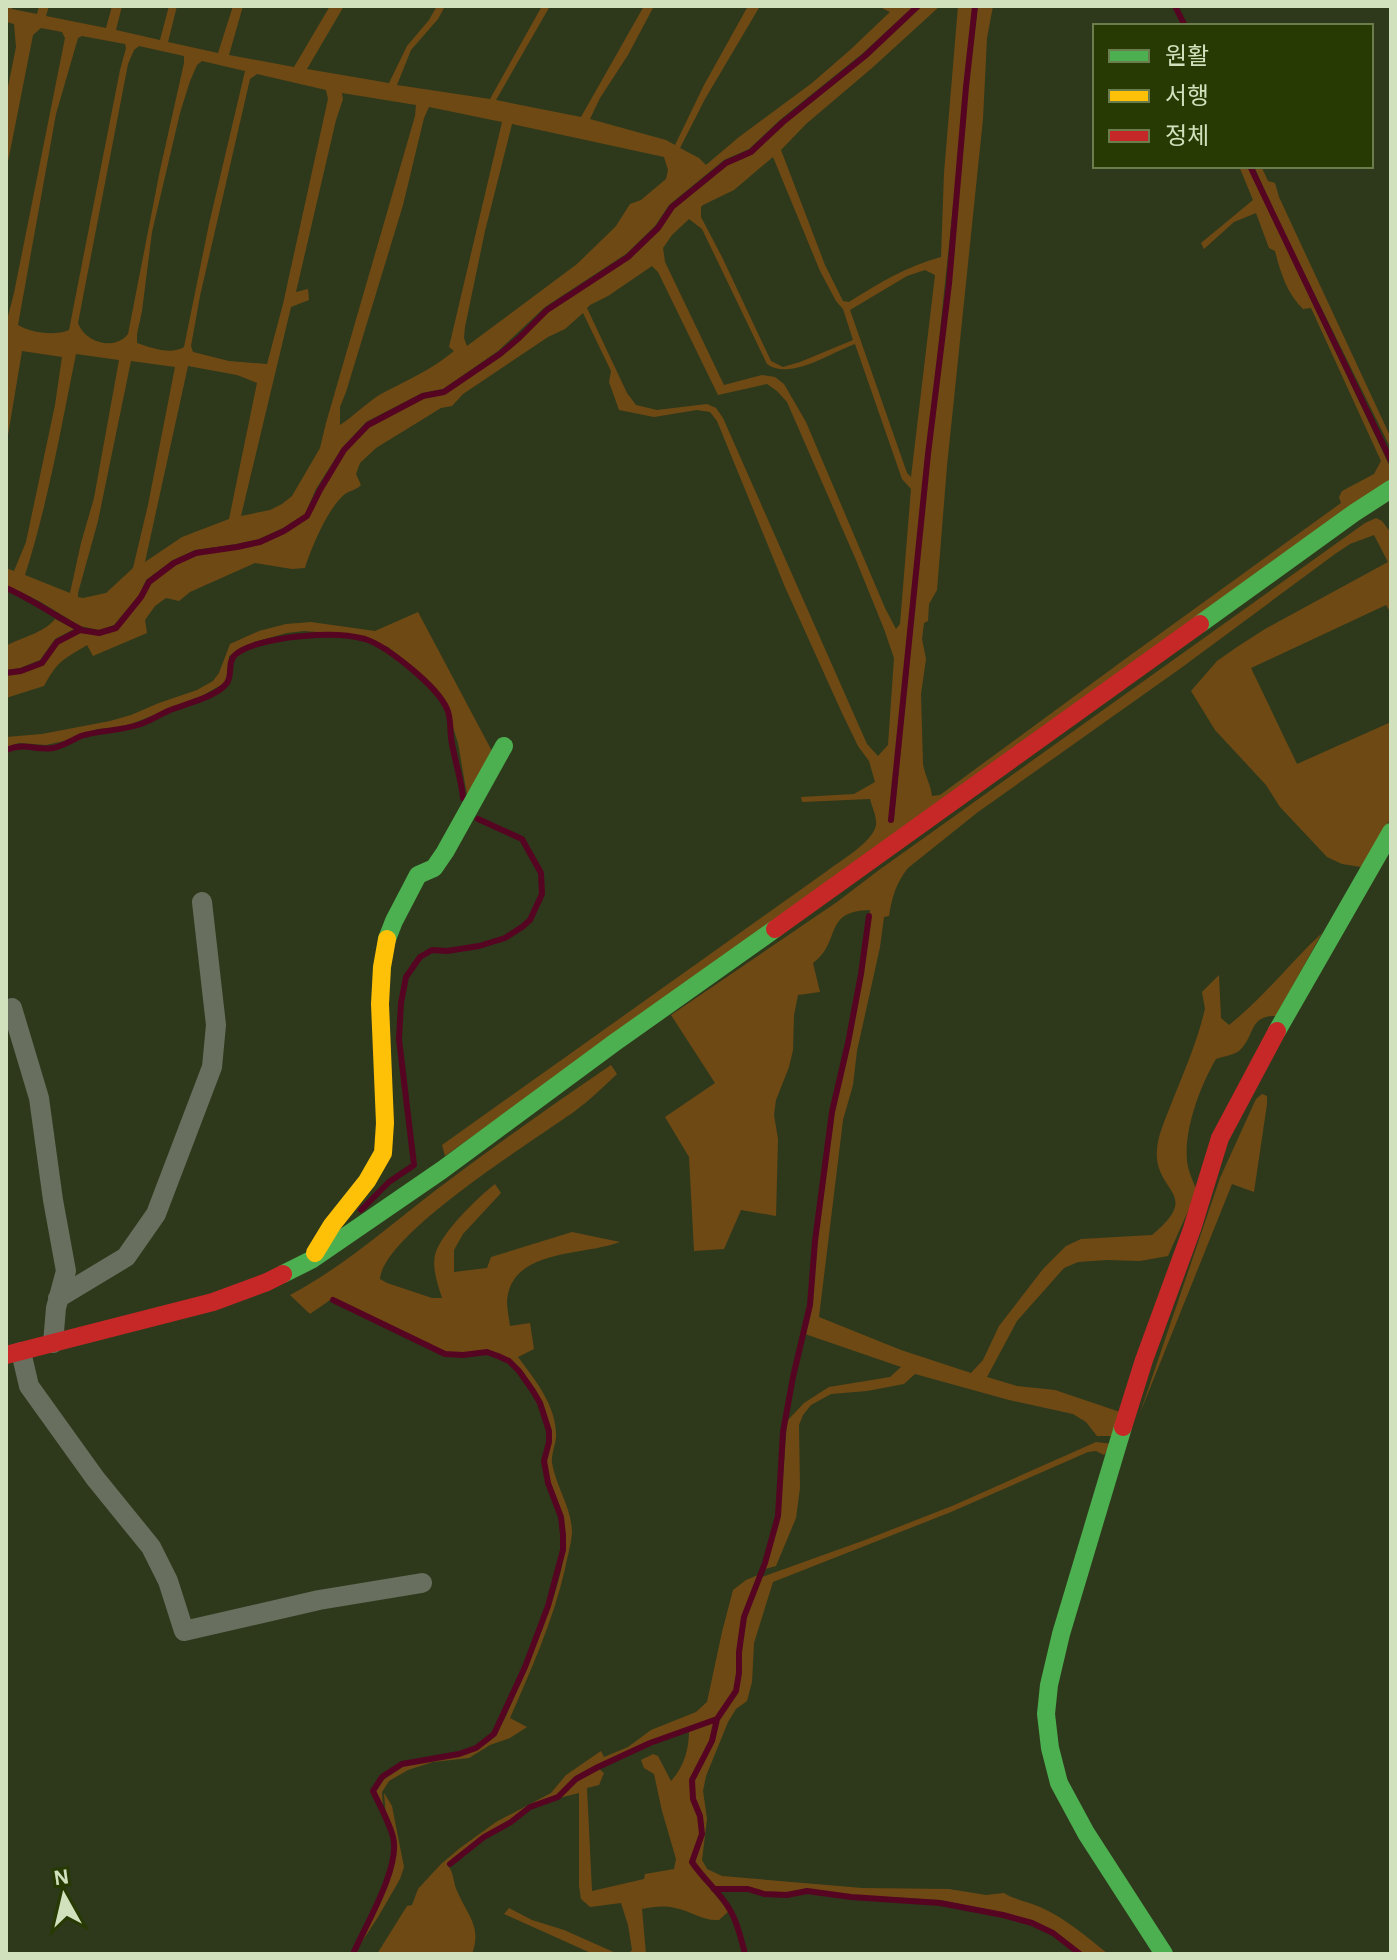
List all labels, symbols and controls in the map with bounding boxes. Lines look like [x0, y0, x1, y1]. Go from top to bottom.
legend [1093, 24, 1373, 168]
text: 원활 [1165, 44, 1209, 69]
text: 서행 [1165, 84, 1209, 109]
text: 정체 [1165, 124, 1209, 149]
north arrow [24, 1856, 104, 1936]
text: N [52, 1865, 70, 1889]

